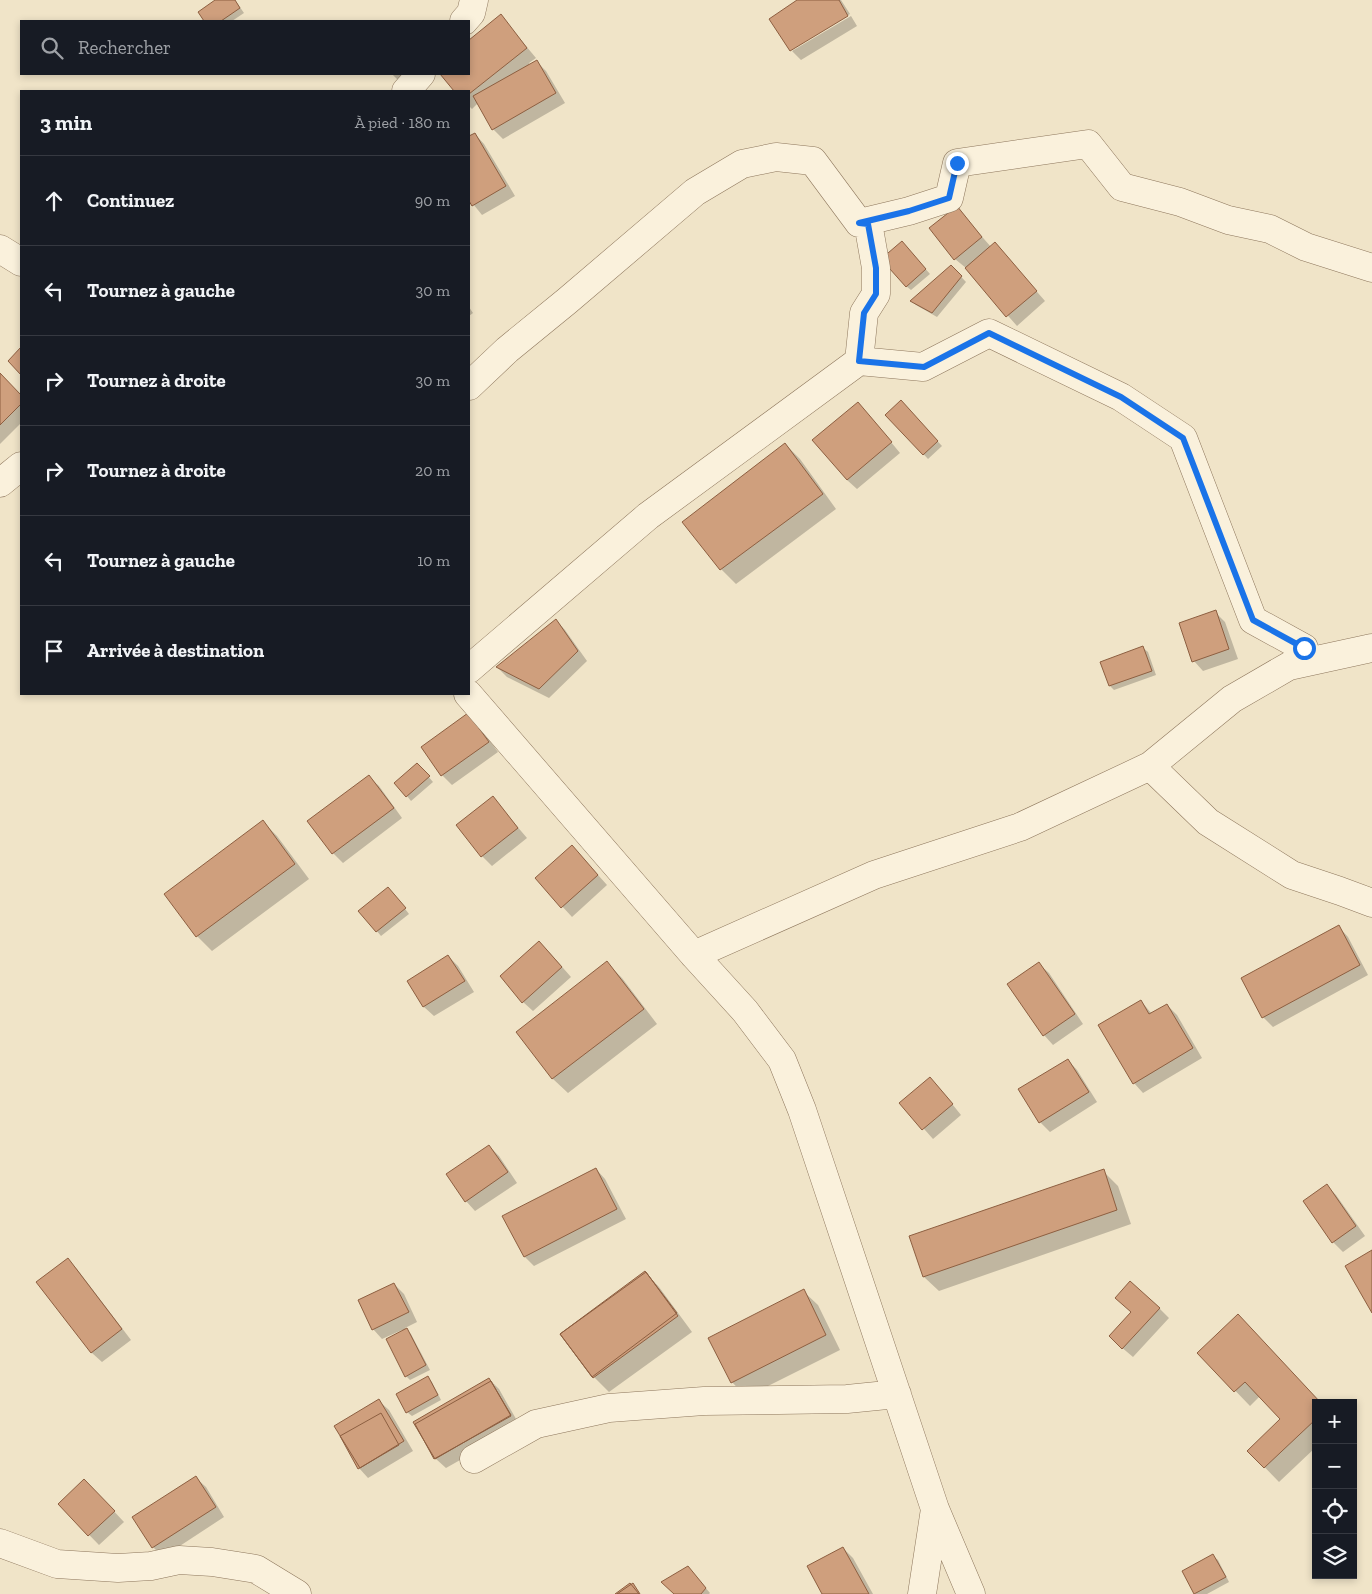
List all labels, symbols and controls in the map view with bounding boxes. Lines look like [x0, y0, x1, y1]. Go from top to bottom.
search box [20, 20, 470, 75]
icon: search [38, 34, 66, 62]
text: Rechercher [78, 36, 171, 59]
text: 3 min [40, 110, 92, 135]
text: À pied · 180 m [355, 113, 450, 132]
route end [946, 152, 969, 175]
icon: ahead [40, 187, 68, 215]
text: Continuez [87, 189, 174, 212]
text: 90 m [415, 191, 450, 210]
icon: left [40, 277, 68, 305]
text: Tournez à gauche [87, 279, 235, 302]
text: 30 m [416, 281, 450, 300]
icon: right [40, 367, 68, 395]
text: Tournez à droite [87, 369, 226, 392]
text: 30 m [416, 371, 450, 390]
icon: right [40, 457, 68, 485]
text: Tournez à droite [87, 459, 226, 482]
text: 20 m [415, 461, 450, 480]
icon: left [40, 547, 68, 575]
text: Tournez à gauche [87, 549, 235, 572]
text: 10 m [417, 551, 450, 570]
icon: arrive [40, 637, 68, 665]
route start [1293, 637, 1316, 660]
text: Arrivée à destination [87, 639, 264, 662]
map controls [1312, 1399, 1357, 1579]
button: + [1312, 1399, 1357, 1444]
button: − [1312, 1444, 1357, 1489]
button: locate [1312, 1489, 1357, 1534]
button: layers [1312, 1534, 1357, 1579]

